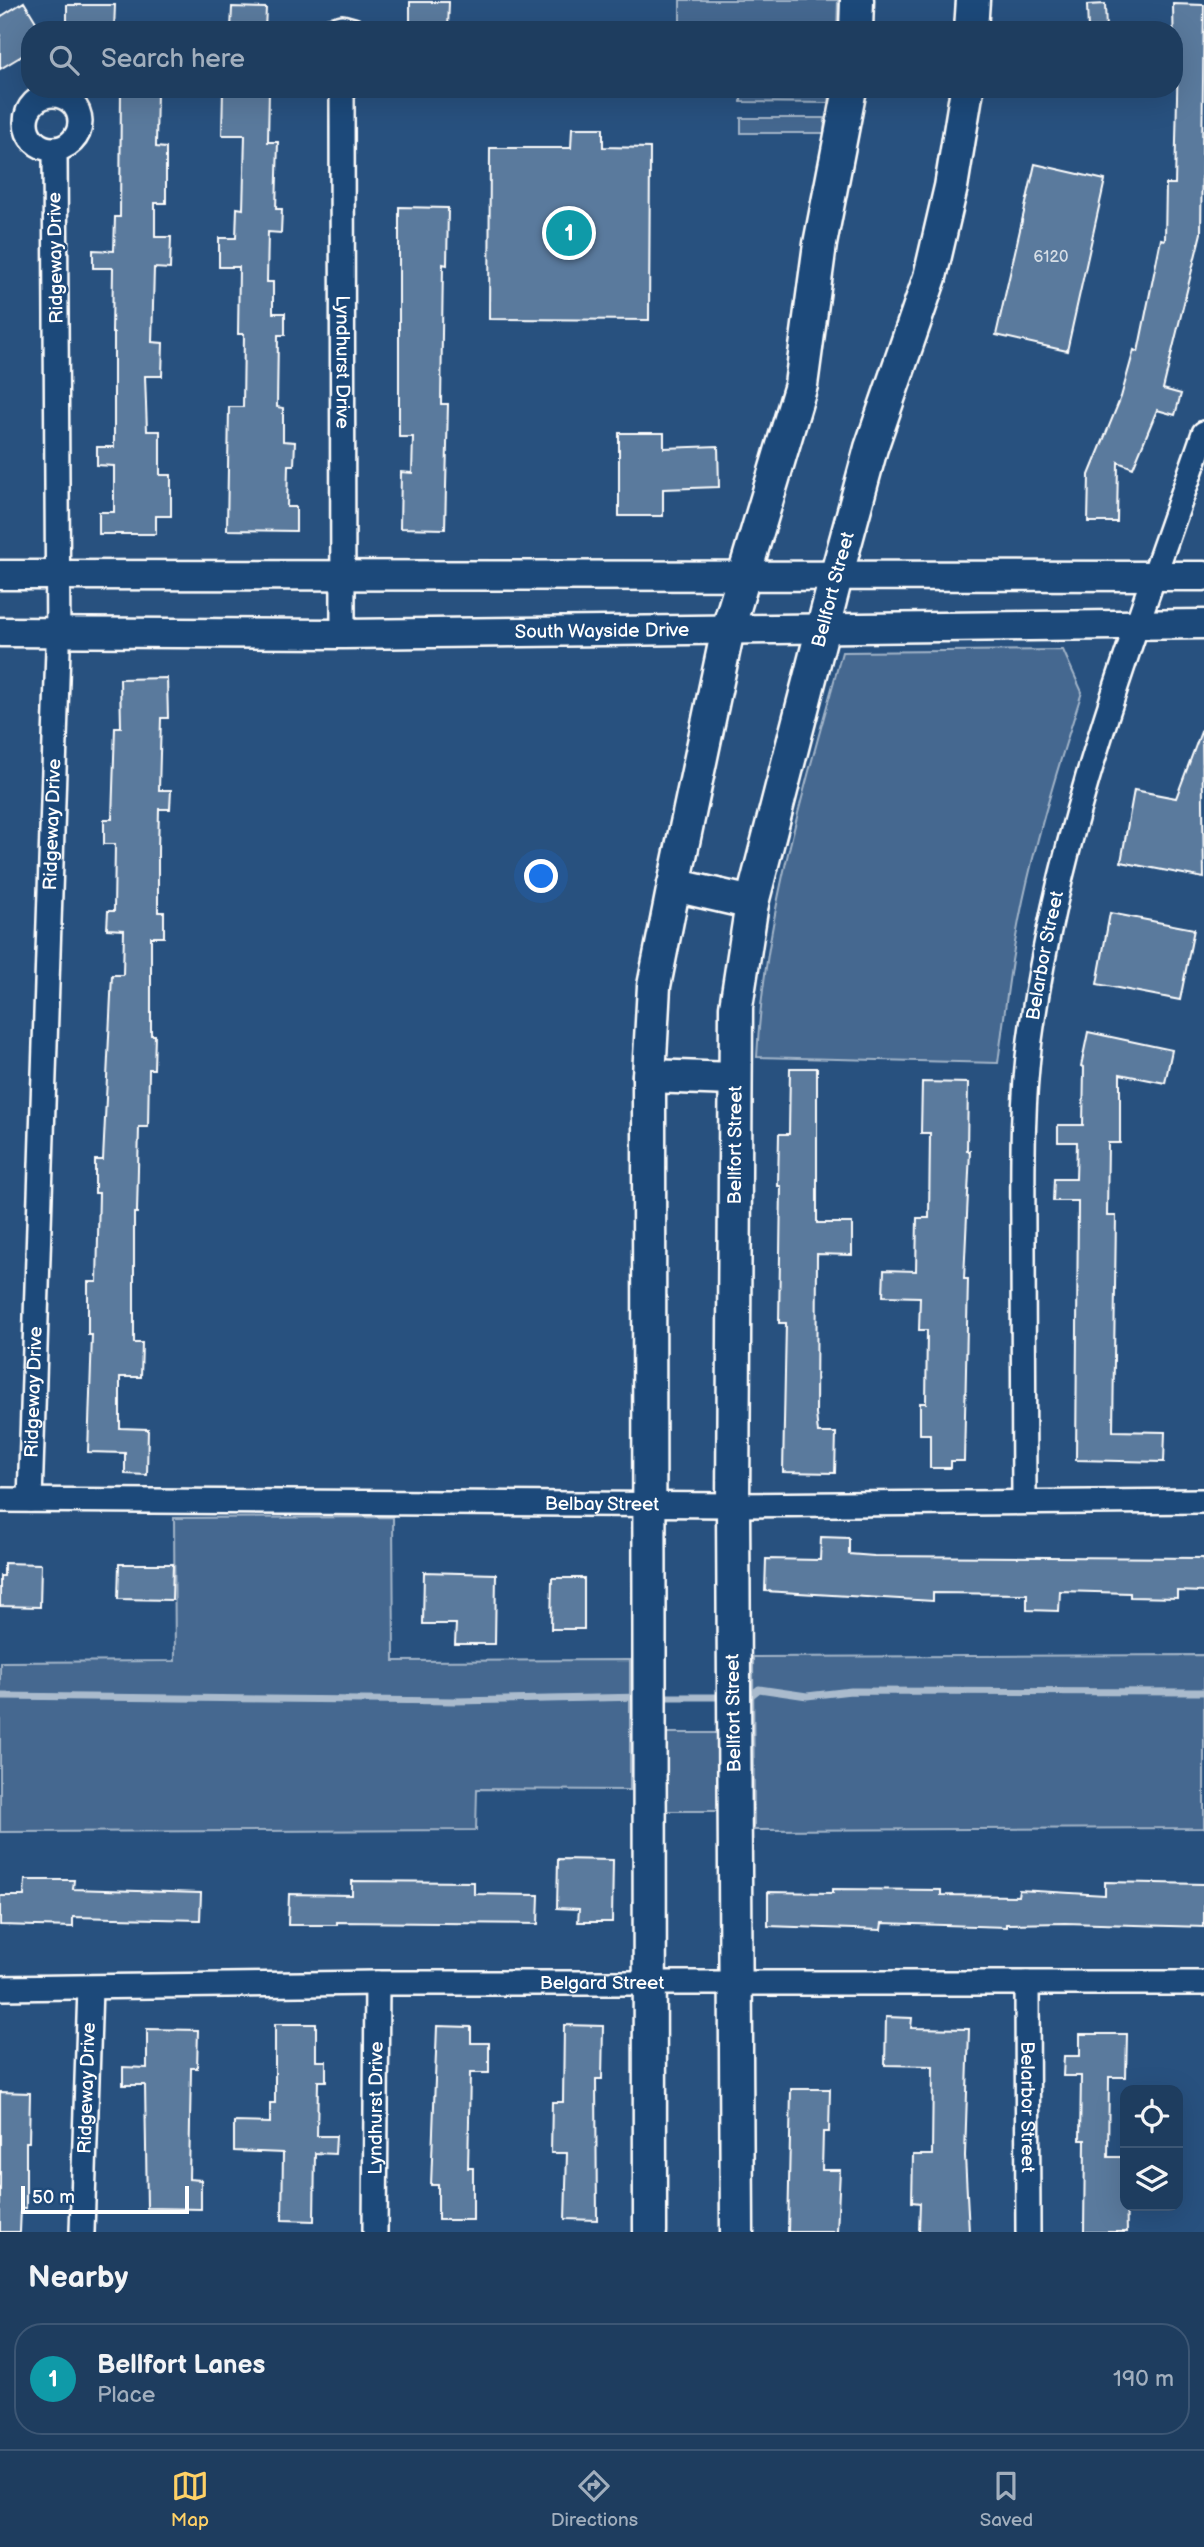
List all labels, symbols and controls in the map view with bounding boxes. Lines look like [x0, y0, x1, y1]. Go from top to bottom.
search box [21, 21, 1183, 98]
icon: search [45, 41, 83, 79]
text: Search here [101, 44, 245, 75]
street label: Ridgeway Drive [43, 192, 69, 324]
pin: 1 [546, 207, 592, 259]
house number: 6120 [1034, 248, 1068, 267]
street label: Lyndhurst Drive [331, 295, 354, 429]
street label: Bellfort Street [807, 529, 859, 650]
street label: South Wayside Drive [514, 618, 689, 644]
street label: Ridgeway Drive [39, 758, 66, 891]
your location [524, 859, 558, 893]
street label: Belarbor Street [1021, 888, 1069, 1022]
street label: Bellfort Street [723, 1085, 747, 1204]
street label: Ridgeway Drive [20, 1326, 47, 1458]
street label: Belbay Street [545, 1492, 659, 1516]
street label: Bellfort Street [721, 1653, 747, 1772]
street label: Belgard Street [540, 1972, 664, 1995]
street label: Ridgeway Drive [73, 2022, 100, 2154]
street label: Lyndhurst Drive [364, 2041, 388, 2175]
street label: Belarbor Street [1016, 2041, 1039, 2173]
map controls [1120, 2085, 1183, 2211]
button: locate [1120, 2085, 1183, 2148]
button: layers [1120, 2148, 1183, 2211]
scale bar [21, 2183, 189, 2215]
text: 50 m [32, 2186, 75, 2209]
text: Nearby [28, 2260, 128, 2296]
text: Bellfort Lanes [97, 2350, 265, 2381]
text: 1 [48, 2365, 58, 2393]
text: 190 m [1113, 2365, 1174, 2393]
text: Place [97, 2381, 155, 2409]
tab: Map [171, 2467, 209, 2532]
tab: Directions [551, 2467, 638, 2532]
tab: Saved [980, 2467, 1033, 2532]

